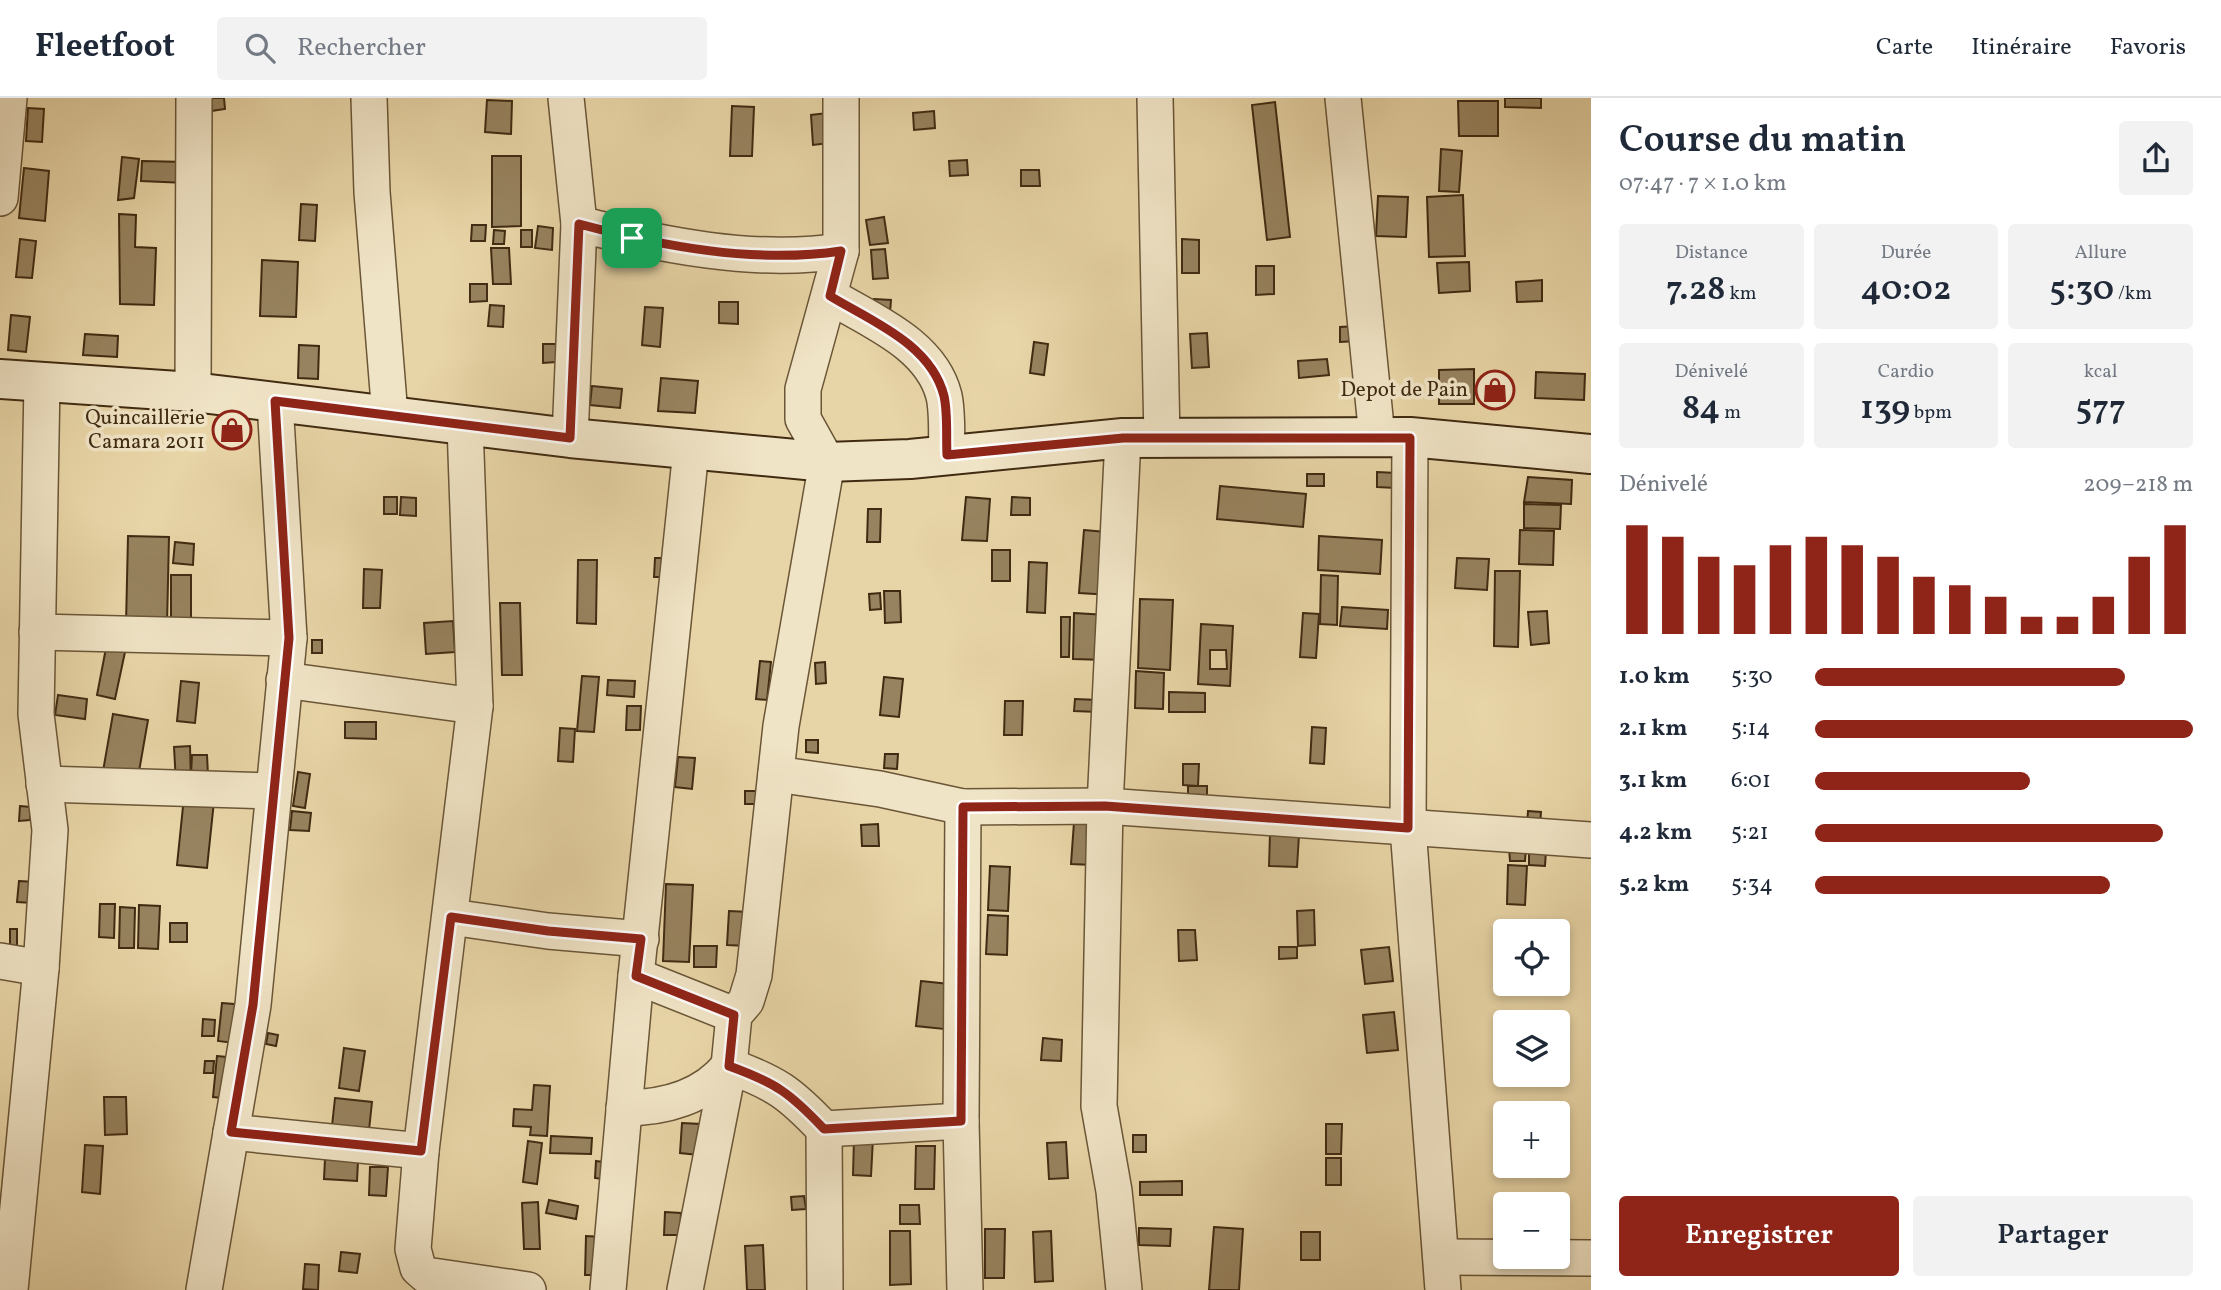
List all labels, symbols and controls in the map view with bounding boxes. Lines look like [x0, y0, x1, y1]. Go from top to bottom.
search box [217, 17, 707, 80]
text: Fleetfoot [35, 25, 175, 71]
icon: search [241, 29, 279, 67]
text: Rechercher [297, 30, 426, 66]
text: Carte [1876, 31, 1933, 65]
text: Itinéraire [1971, 31, 2072, 65]
text: Favoris [2110, 31, 2186, 65]
text: Course du matin [1619, 115, 1906, 168]
button: share [2119, 121, 2193, 195]
text: 07:47 · 7 × 1.0 km [1619, 168, 1787, 200]
pin [602, 208, 662, 268]
icon: arrive [613, 219, 651, 257]
text: Distance [1675, 240, 1748, 266]
text: Durée [1881, 240, 1931, 266]
text: Allure [2074, 240, 2127, 266]
text: 7.28 [1666, 266, 1726, 314]
text: 40:02 [1861, 266, 1951, 314]
text: 5:30 [2049, 266, 2114, 314]
text: km [1726, 281, 1757, 307]
text: /km [2114, 281, 2152, 307]
text: Dénivelé [1675, 359, 1748, 385]
text: Cardio [1878, 359, 1934, 385]
text: kcal [2084, 359, 2118, 385]
shop icon: Depot de Pain [1474, 369, 1516, 411]
place label: Depot de Pain [1340, 376, 1468, 405]
text: 84 [1682, 385, 1720, 433]
text: 139 [1860, 385, 1910, 433]
text: 577 [2075, 385, 2126, 433]
text: m [1720, 400, 1741, 426]
text: bpm [1910, 400, 1952, 426]
place label: Quincaillerie Camara 2011 [85, 404, 205, 457]
shop icon: Quincaillerie Camara 2011 [211, 409, 253, 451]
text: Dénivelé [1619, 469, 1708, 501]
text: 209–218 m [2083, 469, 2193, 501]
text: 1.0 km [1619, 661, 1690, 693]
text: 5:30 [1731, 661, 1773, 693]
text: 2.1 km [1619, 713, 1688, 745]
text: 5:14 [1731, 713, 1770, 745]
text: 3.1 km [1619, 765, 1687, 797]
text: 6:01 [1731, 765, 1771, 797]
text: 4.2 km [1619, 817, 1692, 849]
text: 5:21 [1731, 817, 1769, 849]
text: 5.2 km [1619, 869, 1689, 901]
text: 5:34 [1731, 869, 1773, 901]
map controls [1493, 919, 1570, 1269]
button: locate [1493, 919, 1570, 996]
button: layers [1493, 1010, 1570, 1087]
button: + [1493, 1101, 1570, 1178]
button: − [1493, 1192, 1570, 1269]
button: Enregistrer [1619, 1196, 1899, 1276]
button: Partager [1913, 1196, 2193, 1276]

